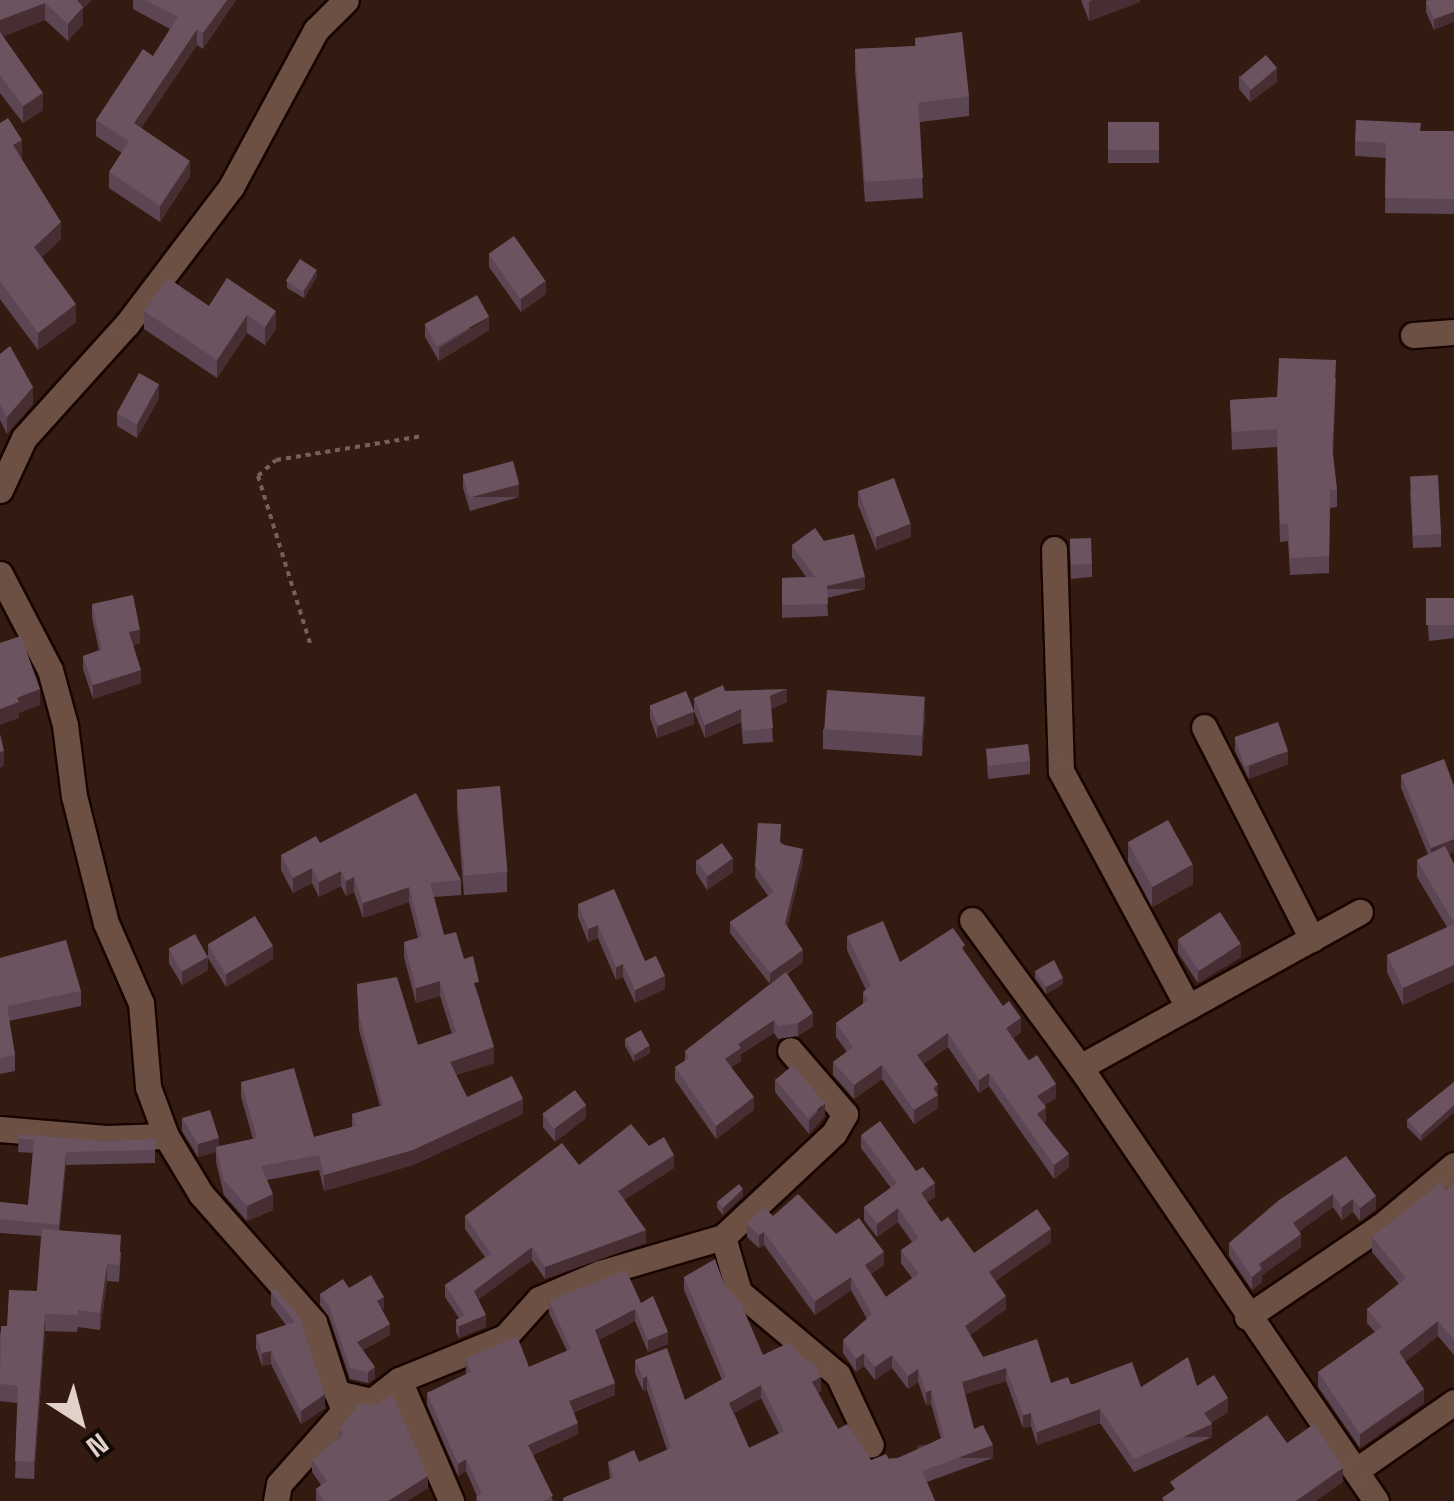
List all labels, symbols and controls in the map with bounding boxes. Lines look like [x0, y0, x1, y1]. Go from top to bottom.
north arrow [30, 1371, 130, 1471]
text: N [79, 1425, 116, 1465]

